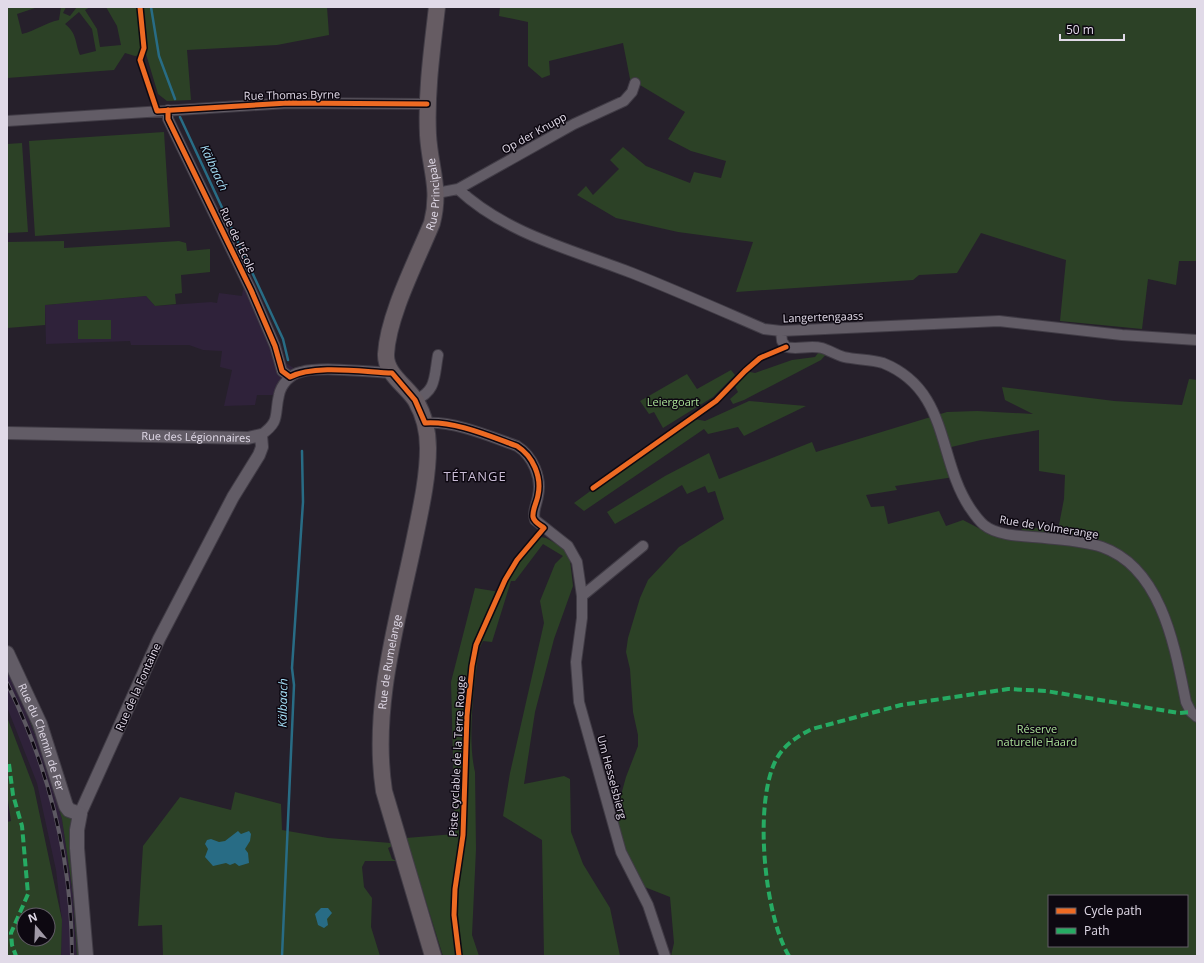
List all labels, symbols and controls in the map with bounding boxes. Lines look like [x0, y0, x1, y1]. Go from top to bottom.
scale bar [1060, 16, 1124, 42]
text: 50 m [1066, 21, 1094, 38]
street label: Rue Thomas Byrne [244, 86, 340, 103]
street label: Op der Knupp [499, 108, 569, 157]
water label: Kälbaach [196, 142, 233, 194]
street label: Rue Principale [422, 157, 443, 233]
street label: Rue de l'École [217, 205, 260, 275]
street label: Langertengaass [782, 308, 864, 325]
park label: Leiergoart [647, 394, 699, 409]
street label: Rue des Légionnaires [141, 428, 251, 445]
district label: TÉTANGE [443, 467, 507, 485]
street label: Rue de Volmerange [998, 511, 1100, 542]
street label: Rue de Rumelange [374, 613, 405, 710]
street label: Rue de la Fontaine [111, 640, 164, 733]
street label: Piste cyclable de la Terre Rouge [445, 675, 468, 837]
water label: Kälbaach [274, 678, 291, 728]
street label: Rue du Chemin de Fer [15, 681, 69, 793]
park label: Réserve naturelle Haard [997, 721, 1077, 749]
street label: Um Hesselsbierg [594, 733, 631, 820]
legend [1048, 895, 1188, 947]
text: Cycle path [1084, 902, 1142, 919]
north arrow [16, 907, 56, 947]
text: N [26, 909, 39, 926]
text: Path [1084, 922, 1110, 939]

